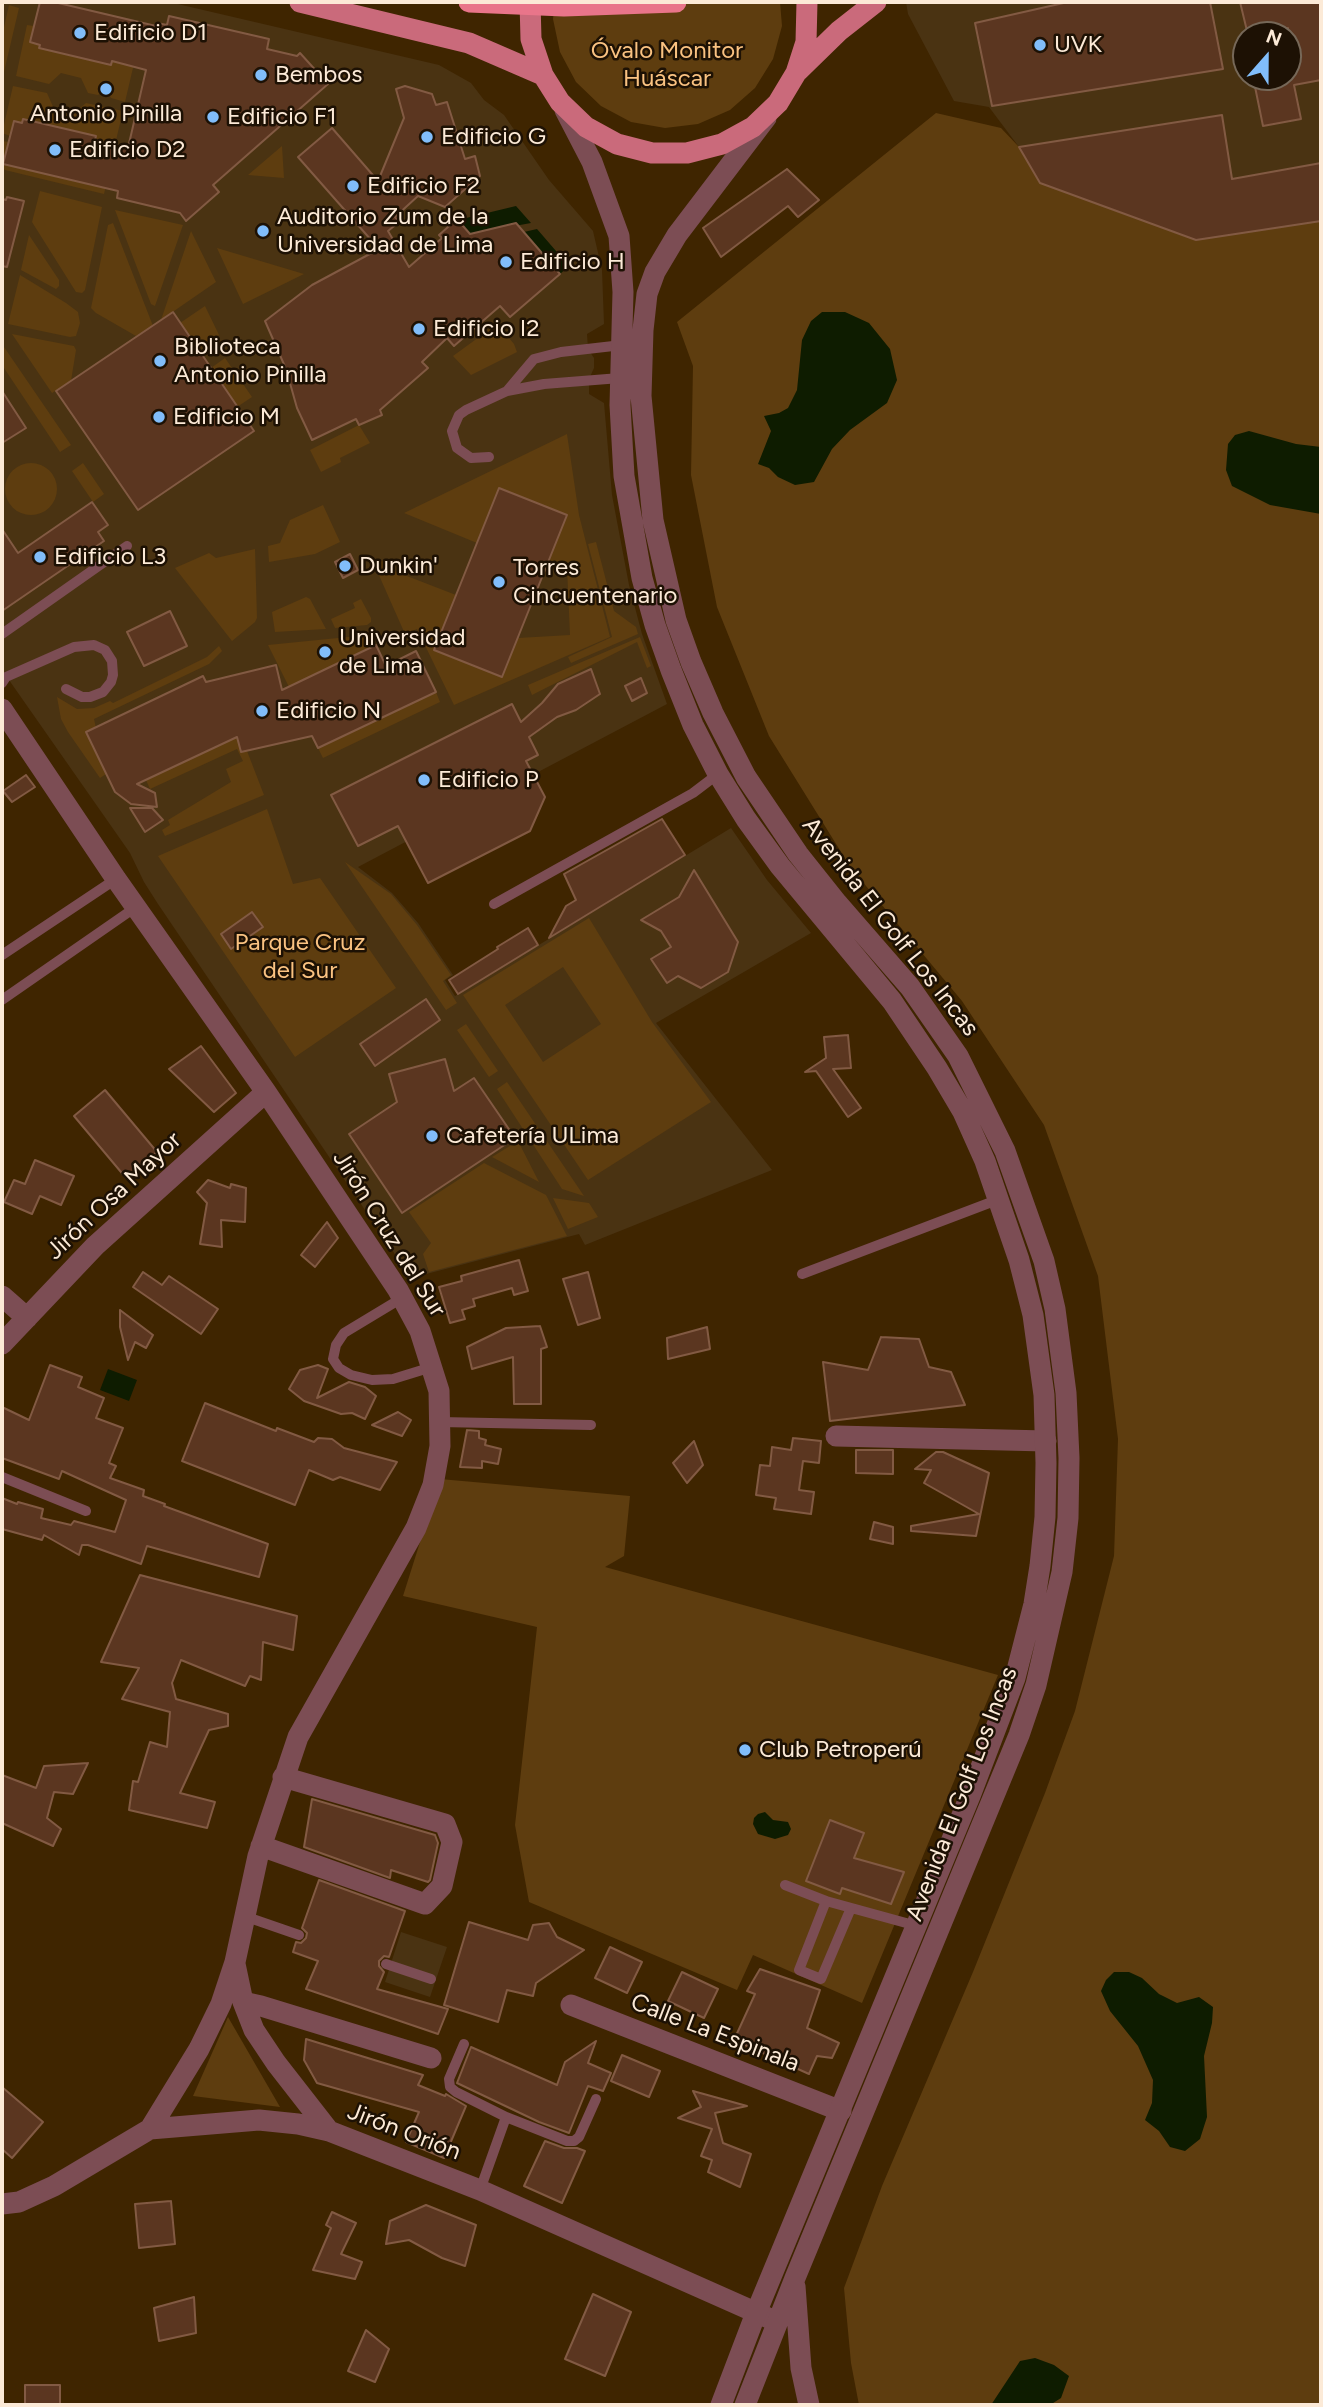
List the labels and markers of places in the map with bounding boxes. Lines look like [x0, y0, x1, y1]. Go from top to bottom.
place label: Edificio D1 [94, 19, 207, 47]
marker: Edificio D1 [72, 25, 88, 41]
place label: UVK [1054, 31, 1102, 59]
marker: UVK [1032, 37, 1048, 53]
place label: Bembos [275, 61, 362, 89]
marker: Bembos [253, 67, 269, 83]
marker: Antonio Pinilla [98, 81, 114, 97]
place label: Antonio Pinilla [30, 100, 182, 128]
place label: Edificio F1 [227, 103, 337, 131]
marker: Edificio F1 [205, 109, 221, 125]
place label: Edificio G [441, 123, 546, 151]
marker: Edificio G [419, 129, 435, 145]
place label: Edificio D2 [69, 136, 186, 164]
marker: Edificio D2 [47, 142, 63, 158]
place label: Edificio F2 [367, 172, 480, 200]
marker: Edificio F2 [345, 178, 361, 194]
place label: Auditorio Zum de la Universidad de Lima [277, 203, 493, 259]
marker: Auditorio Zum de la Universidad de Lima [255, 223, 271, 239]
place label: Edificio H [520, 248, 625, 276]
marker: Edificio H [498, 254, 514, 270]
place label: Edificio I2 [433, 315, 540, 343]
marker: Edificio I2 [411, 321, 427, 337]
place label: Biblioteca Antonio Pinilla [174, 333, 327, 389]
marker: Biblioteca Antonio Pinilla [152, 353, 168, 369]
place label: Edificio M [173, 403, 280, 431]
marker: Edificio M [151, 409, 167, 425]
place label: Edificio L3 [54, 543, 166, 571]
marker: Edificio L3 [32, 549, 48, 565]
place label: Dunkin' [359, 552, 438, 580]
place label: Torres Cincuentenario [513, 554, 677, 610]
marker: Dunkin' [337, 558, 353, 574]
marker: Torres Cincuentenario [491, 574, 507, 590]
place label: Universidad de Lima [339, 624, 465, 680]
marker: Universidad de Lima [317, 644, 333, 660]
place label: Edificio N [276, 697, 381, 725]
marker: Edificio N [254, 703, 270, 719]
place label: Edificio P [438, 766, 539, 794]
marker: Edificio P [416, 772, 432, 788]
place label: Cafetería ULima [446, 1122, 619, 1150]
marker: Cafetería ULima [424, 1128, 440, 1144]
place label: Club Petroperú [759, 1736, 922, 1764]
marker: Club Petroperú [737, 1742, 753, 1758]

